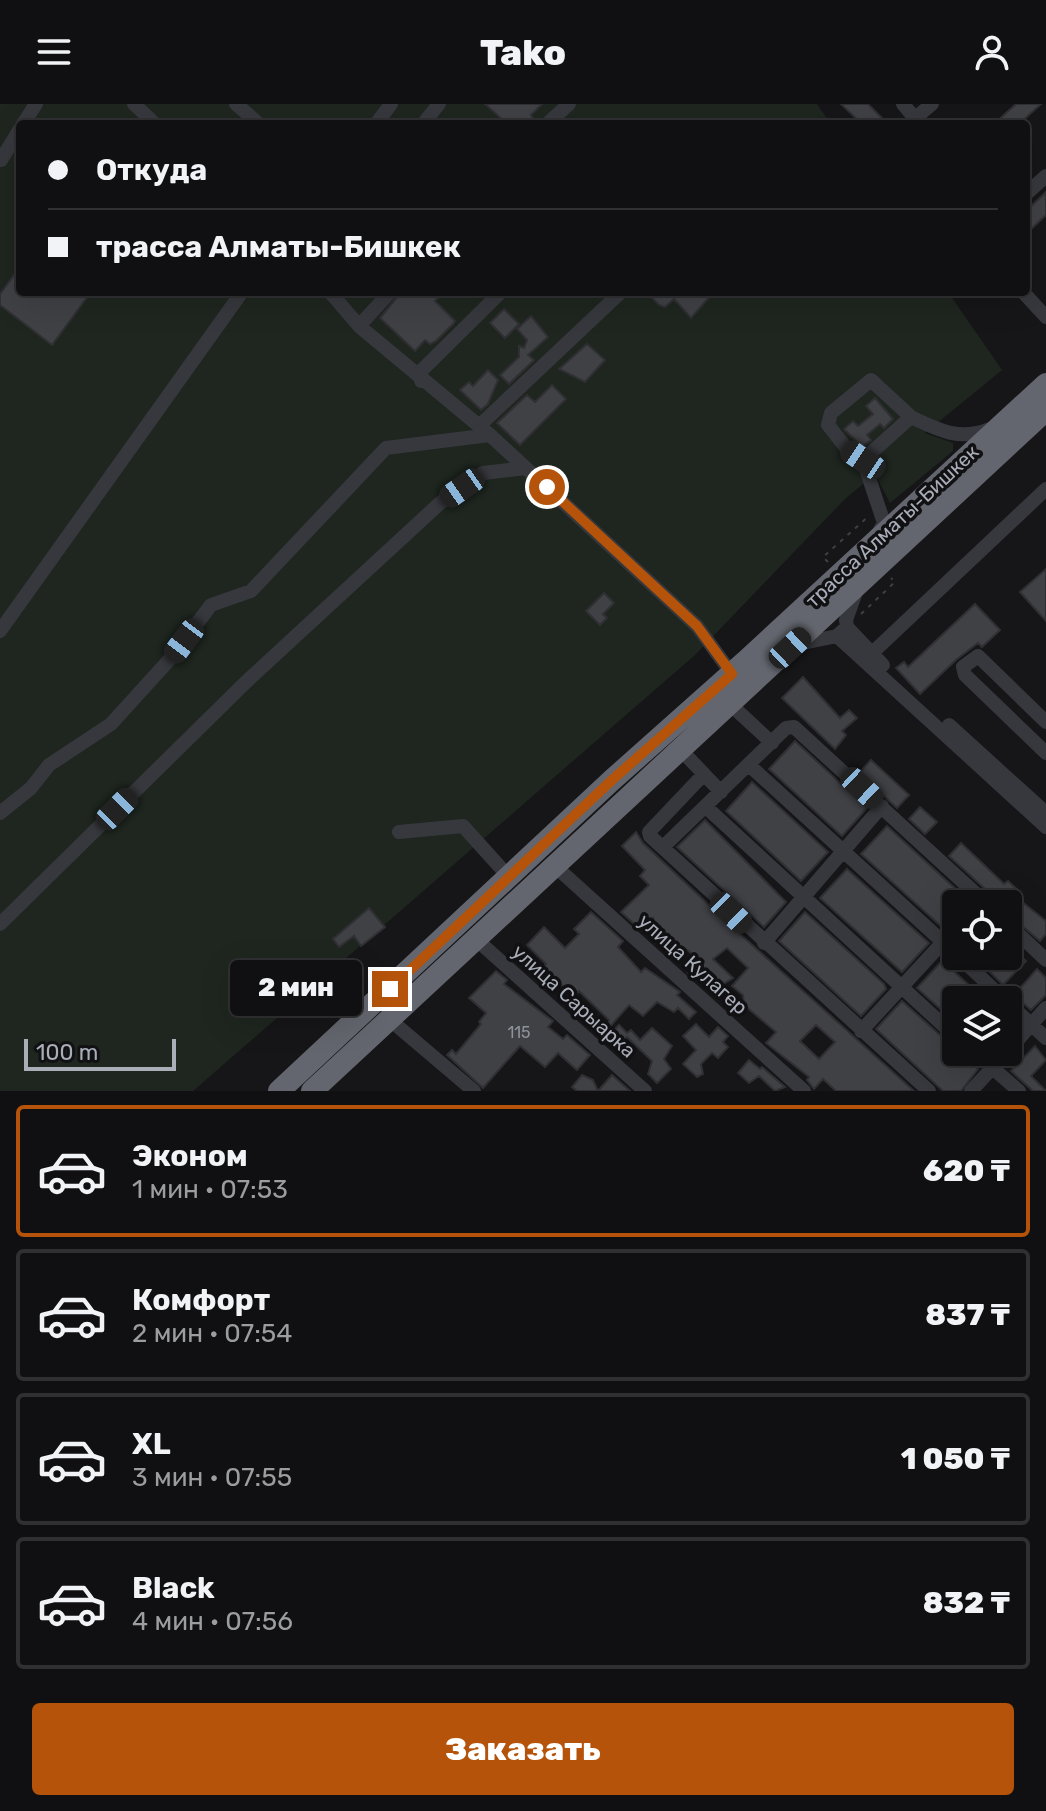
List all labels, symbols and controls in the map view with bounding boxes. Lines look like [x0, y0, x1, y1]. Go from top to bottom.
icon: menu [32, 30, 76, 74]
icon: person [970, 30, 1014, 74]
text: Tako [480, 31, 566, 74]
text: Откуда [96, 152, 207, 188]
text: трасса Алматы-Бишкек [96, 229, 461, 265]
car [836, 437, 890, 483]
street label: трасса Алматы-Бишкек [801, 439, 984, 612]
car [435, 464, 489, 512]
route start [529, 469, 565, 505]
car [160, 615, 208, 667]
car [764, 623, 816, 673]
car [836, 763, 888, 813]
car [92, 784, 142, 834]
car [705, 888, 757, 938]
map controls [942, 890, 1022, 1066]
button: locate [942, 890, 1022, 970]
street label: улица Кулагер [633, 909, 753, 1019]
street label: улица Сарыарка [507, 939, 641, 1063]
callout: 2 мин [230, 961, 362, 1017]
route end [372, 971, 408, 1007]
text: 2 мин [258, 972, 334, 1003]
button: layers [942, 986, 1022, 1066]
house number: 115 [507, 1023, 531, 1042]
scale bar [24, 1035, 176, 1071]
text: 100 m [36, 1039, 98, 1066]
icon: car [36, 1135, 108, 1207]
text: Эконом [132, 1138, 248, 1174]
text: 620 ₸ [923, 1153, 1010, 1189]
text: 1 мин · 07:53 [132, 1174, 288, 1205]
icon: car [36, 1279, 108, 1351]
text: Комфорт [132, 1282, 270, 1318]
text: 837 ₸ [925, 1297, 1010, 1333]
text: 2 мин · 07:54 [132, 1318, 292, 1349]
icon: car [36, 1423, 108, 1495]
text: XL [132, 1426, 171, 1462]
text: 1 050 ₸ [901, 1441, 1010, 1477]
text: 3 мин · 07:55 [132, 1462, 292, 1493]
icon: car [36, 1567, 108, 1639]
text: Black [132, 1570, 215, 1606]
text: 832 ₸ [923, 1585, 1010, 1621]
text: 4 мин · 07:56 [132, 1606, 293, 1637]
button: Заказать [32, 1703, 1014, 1795]

